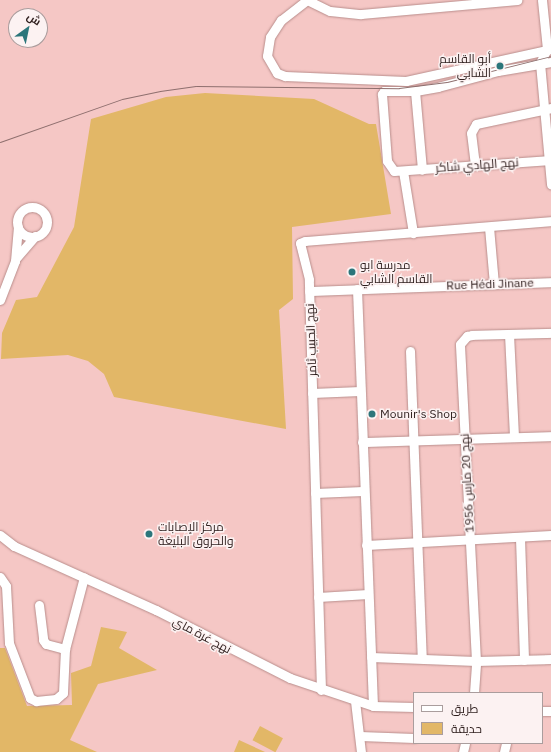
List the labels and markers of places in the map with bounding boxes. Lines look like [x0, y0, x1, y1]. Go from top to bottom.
place label: أبو القاسم الشابي [439, 52, 491, 80]
marker: أبو القاسم الشابي [494, 60, 506, 72]
place label: مدرسة ابو القاسم الشابي [360, 258, 433, 286]
marker: مدرسة ابو القاسم الشابي [347, 267, 357, 277]
place label: Mounir's Shop [380, 407, 457, 421]
marker: Mounir's Shop [367, 409, 377, 419]
place label: مركز الإصابات والحروق البليغة [158, 520, 233, 548]
marker: مركز الإصابات والحروق البليغة [143, 528, 155, 540]

